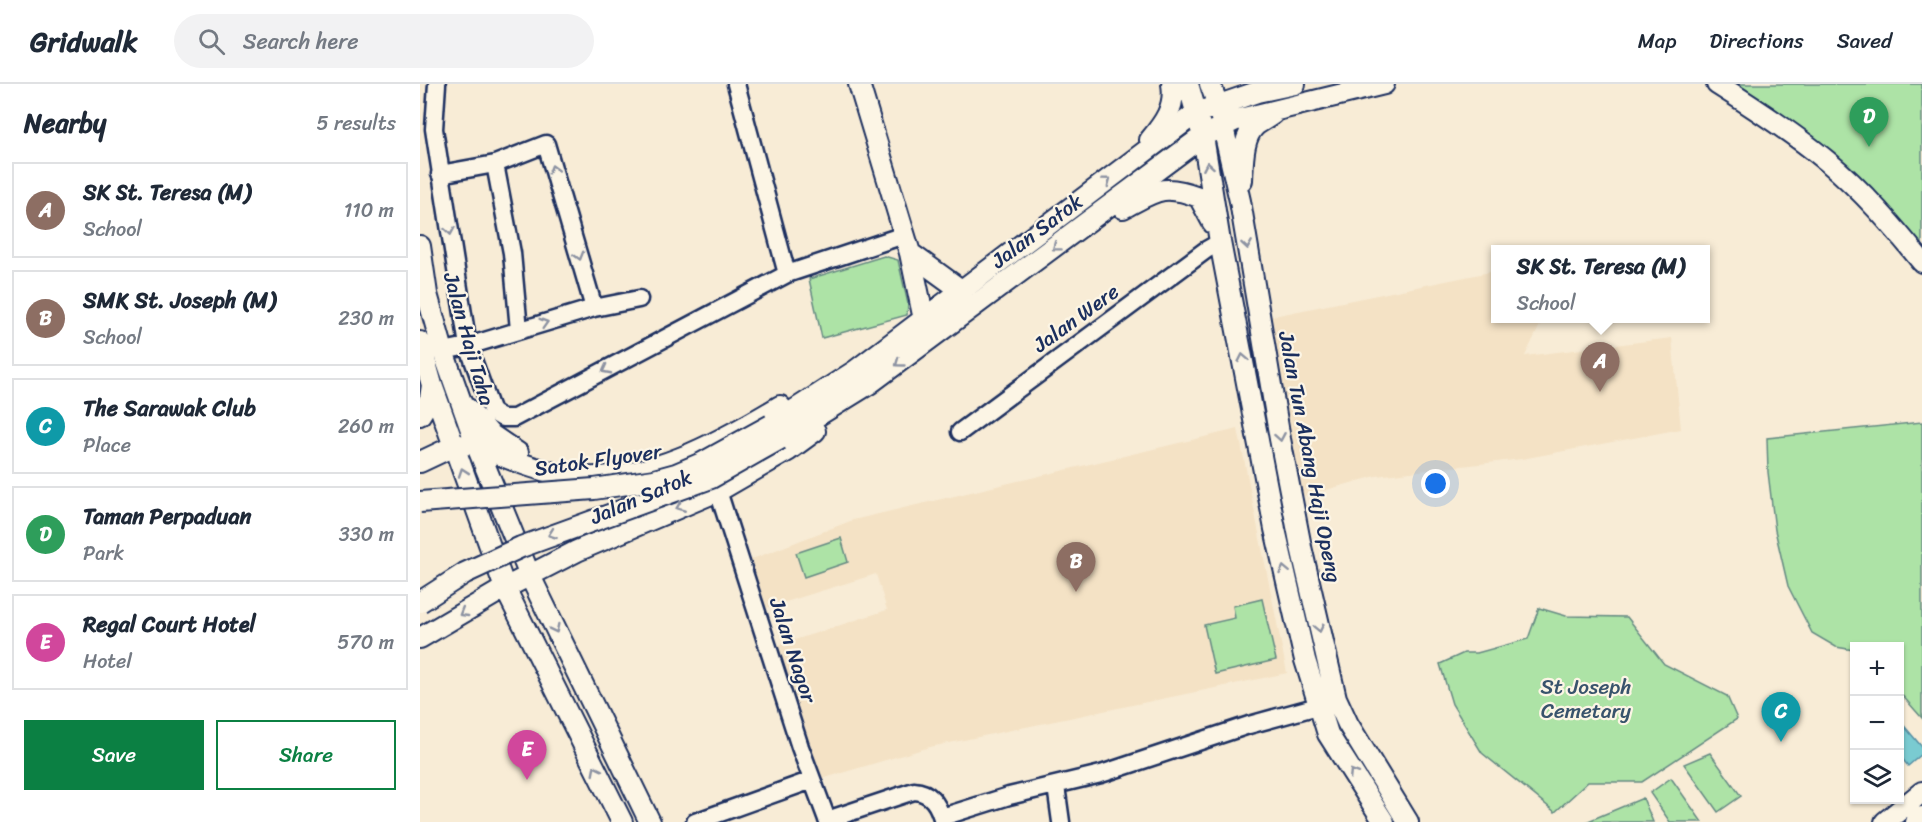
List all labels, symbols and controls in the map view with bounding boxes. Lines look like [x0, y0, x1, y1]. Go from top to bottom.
search box [174, 14, 594, 68]
text: Gridwalk [30, 17, 138, 66]
text: Search here [243, 22, 359, 61]
text: Map [1638, 22, 1676, 60]
text: Directions [1709, 22, 1804, 60]
text: Saved [1837, 22, 1892, 60]
icon: search [195, 25, 228, 58]
pin: D [1850, 98, 1888, 147]
text: Nearby [24, 100, 106, 146]
text: 5 results [317, 106, 396, 141]
one-way arrow [1203, 161, 1215, 170]
one-way arrow [548, 164, 561, 174]
text: SK St. Teresa (M) [83, 173, 251, 212]
one-way arrow [1101, 177, 1112, 188]
street label: Jalan Satok [982, 183, 1092, 279]
text: A [39, 193, 52, 228]
text: 110 m [344, 193, 394, 228]
text: School [83, 212, 142, 247]
one-way arrow [443, 227, 455, 236]
one-way arrow [1052, 240, 1063, 251]
one-way arrow [1240, 240, 1253, 250]
popup [1491, 245, 1710, 323]
text: SK St. Teresa (M) [1517, 247, 1684, 286]
one-way arrow [572, 250, 584, 261]
street label: Jalan Haji Taha [432, 267, 506, 411]
street label: Jalan Were [1024, 273, 1128, 363]
text: SMK St. Joseph (M) [83, 281, 276, 320]
text: School [1517, 286, 1576, 321]
text: B [39, 301, 52, 336]
text: 230 m [338, 301, 394, 336]
one-way arrow [539, 318, 549, 330]
text: School [83, 320, 142, 355]
street label: Jalan Tun Abang Haji Openg [1267, 327, 1353, 586]
pin: A [1580, 342, 1620, 392]
one-way arrow [1237, 353, 1250, 363]
one-way arrow [894, 356, 905, 367]
one-way arrow [601, 363, 612, 375]
text: The Sarawak Club [83, 389, 256, 428]
text: C [39, 409, 52, 444]
text: 260 m [338, 409, 394, 444]
text: Place [83, 428, 131, 463]
street label: Satok Flyover [532, 432, 665, 488]
one-way arrow [1273, 432, 1286, 442]
street label: Jalan Satok [583, 458, 699, 536]
one-way arrow [458, 467, 470, 478]
your location [1421, 469, 1450, 498]
text: Taman Perpaduan [83, 497, 251, 536]
one-way arrow [676, 500, 687, 512]
text: D [40, 517, 51, 552]
text: 330 m [339, 517, 394, 552]
one-way arrow [548, 527, 559, 539]
text: Park [83, 536, 124, 571]
pin: B [1056, 542, 1096, 592]
one-way arrow [1278, 565, 1291, 575]
street label: Jalan Nagor [758, 591, 828, 709]
text: Regal Court Hotel [83, 605, 256, 644]
one-way arrow [459, 605, 469, 617]
one-way arrow [548, 622, 559, 633]
one-way arrow [1312, 623, 1325, 633]
text: E [40, 625, 51, 660]
text: 570 m [337, 625, 394, 660]
map controls [1850, 642, 1904, 804]
button: + [1850, 642, 1904, 696]
text: Hotel [83, 644, 132, 679]
park label: St Joseph Cemetary [1541, 668, 1631, 730]
pin: C [1762, 692, 1800, 742]
button: − [1850, 696, 1904, 750]
button: Save [24, 720, 204, 790]
button: Share [216, 720, 396, 790]
pin: E [508, 730, 546, 780]
button: layers [1850, 750, 1904, 804]
one-way arrow [592, 765, 603, 776]
one-way arrow [1349, 768, 1360, 779]

